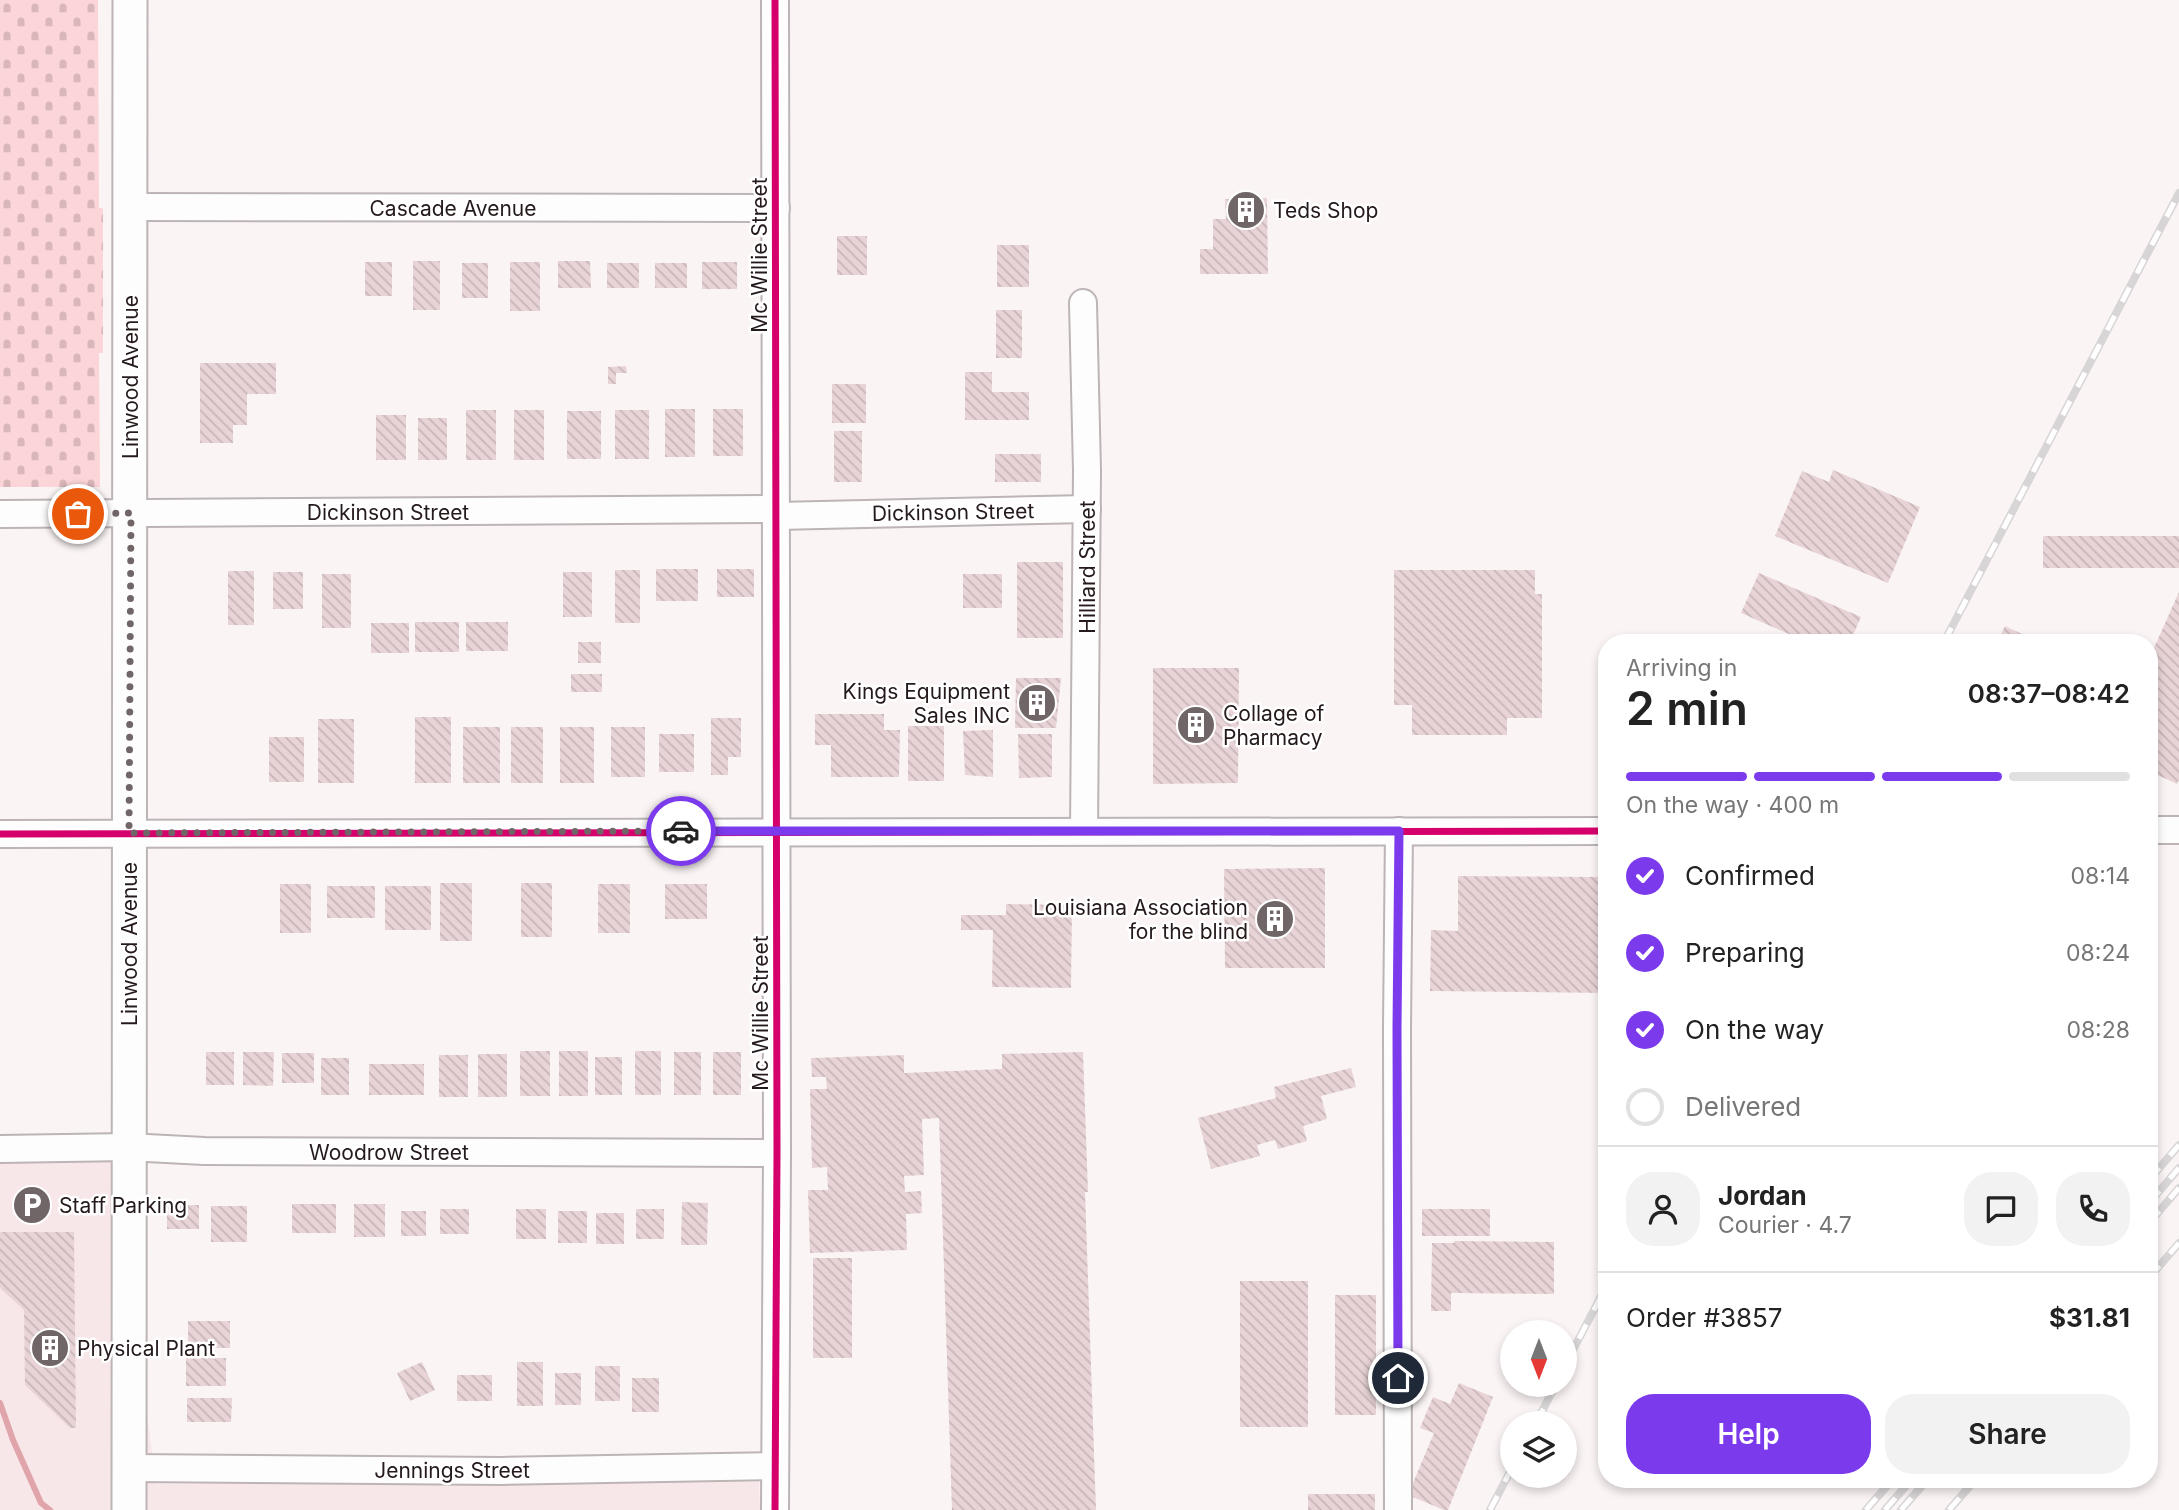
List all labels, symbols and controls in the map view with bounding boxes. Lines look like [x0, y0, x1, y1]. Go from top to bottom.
street label: Mc Willie Street [747, 177, 772, 333]
building icon: Teds Shop [1225, 189, 1267, 231]
street label: Cascade Avenue [370, 196, 537, 221]
place label: Teds Shop [1273, 198, 1378, 223]
street label: Linwood Avenue [118, 295, 143, 459]
pin [48, 484, 108, 544]
icon: bag [59, 495, 97, 533]
street label: Dickinson Street [872, 498, 1035, 526]
street label: Dickinson Street [307, 500, 469, 525]
street label: Hilliard Street [1075, 500, 1100, 634]
text: Arriving in [1626, 654, 1737, 682]
text: 08:37–08:42 [1968, 678, 2130, 709]
place label: Kings Equipment Sales INC [842, 679, 1010, 728]
text: 2 min [1626, 680, 1748, 736]
building icon: Kings Equipment Sales INC [1016, 682, 1058, 724]
place label: Collage of Pharmacy [1223, 701, 1325, 750]
building icon: Collage of Pharmacy [1175, 704, 1217, 746]
text: On the way · 400 m [1626, 791, 1839, 819]
courier [646, 796, 716, 866]
icon: car [662, 812, 700, 850]
icon: check [1626, 857, 1664, 895]
text: Confirmed [1685, 860, 1815, 891]
street label: Linwood Avenue [117, 862, 142, 1026]
text: 08:14 [2070, 862, 2130, 890]
place label: Louisiana Association for the blind [1033, 895, 1248, 944]
building icon: Louisiana Association for the blind [1254, 898, 1296, 940]
icon: check [1626, 934, 1664, 972]
street label: Mc Willie Street [748, 935, 773, 1091]
text: Preparing [1685, 937, 1805, 968]
text: 08:24 [2066, 939, 2130, 967]
icon: check [1626, 1011, 1664, 1049]
text: On the way [1685, 1014, 1824, 1045]
text: 08:28 [2066, 1016, 2130, 1044]
text: Delivered [1685, 1091, 1801, 1122]
street label: Woodrow Street [309, 1140, 469, 1165]
button: person [1626, 1172, 1700, 1246]
button: chat [1964, 1172, 2038, 1246]
button: phone [2056, 1172, 2130, 1246]
text: Jordan [1718, 1180, 1807, 1211]
parking icon: Staff Parking [11, 1184, 53, 1226]
place label: Staff Parking [59, 1193, 187, 1218]
text: Courier · 4.7 [1718, 1211, 1852, 1239]
text: Order #3857 [1626, 1302, 1783, 1333]
text: $31.81 [2049, 1302, 2130, 1333]
north arrow [1500, 1320, 1577, 1396]
map controls [1500, 1320, 1577, 1488]
building icon: Physical Plant [29, 1327, 71, 1369]
place label: Physical Plant [77, 1336, 215, 1361]
pin [1368, 1348, 1428, 1408]
icon: home [1379, 1359, 1417, 1397]
button: Help [1626, 1394, 1871, 1474]
button: Share [1885, 1394, 2130, 1474]
button: layers [1500, 1411, 1577, 1488]
street label: Jennings Street [374, 1458, 530, 1483]

